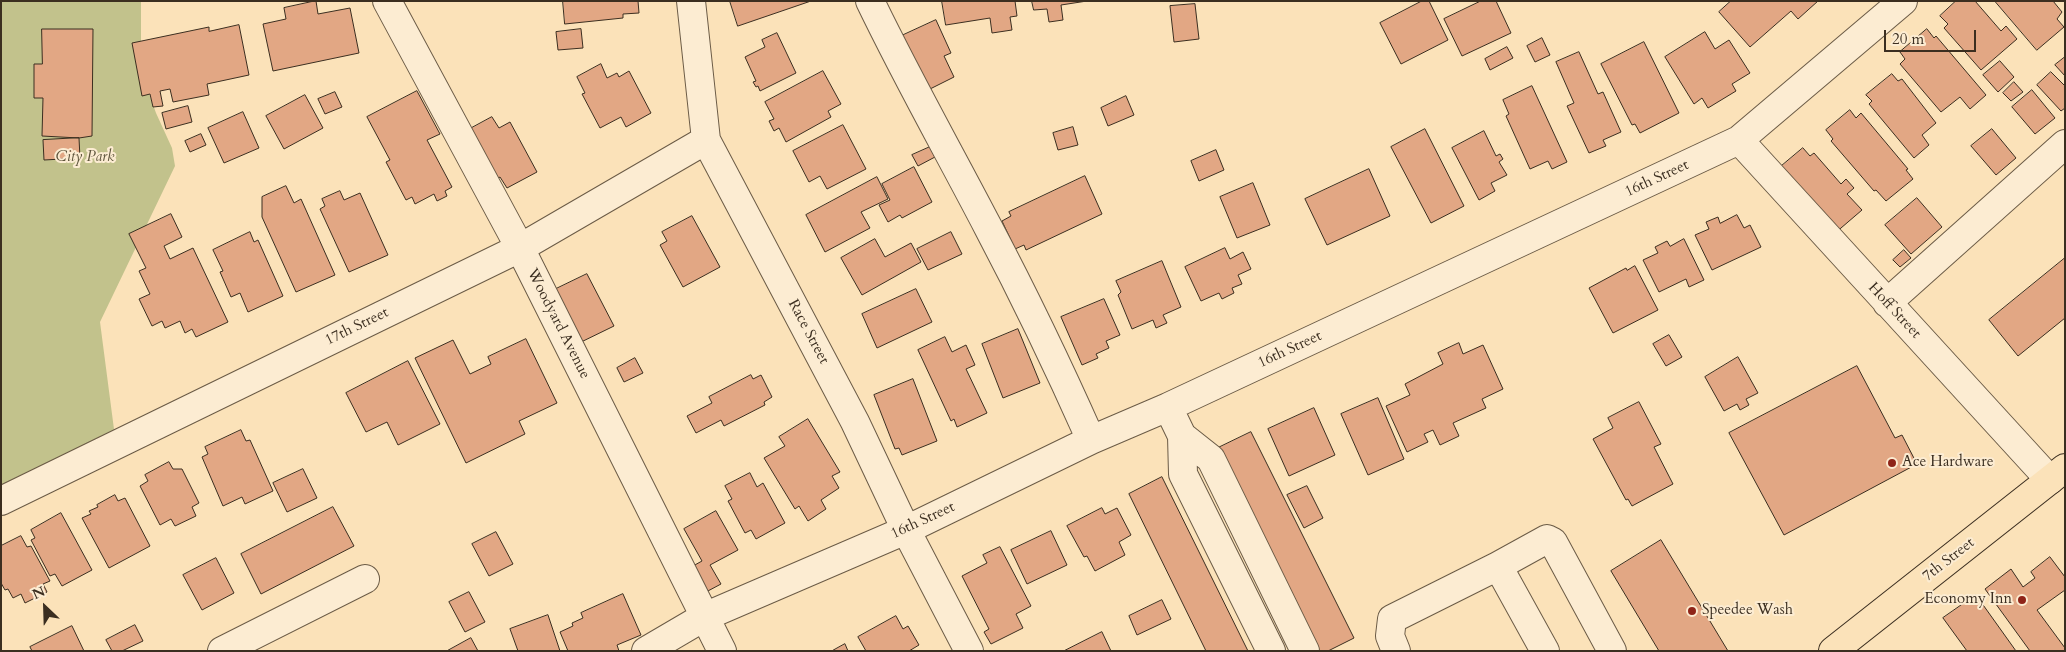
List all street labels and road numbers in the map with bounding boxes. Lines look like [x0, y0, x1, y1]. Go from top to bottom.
street label: 16th Street [1622, 156, 1692, 202]
street label: Woodyard Avenue [522, 266, 594, 382]
street label: Hoff Street [1864, 279, 1924, 343]
street label: Race Street [783, 297, 833, 367]
street label: 17th Street [322, 304, 392, 350]
street label: 16th Street [1255, 327, 1325, 373]
street label: 16th Street [888, 498, 958, 544]
street label: 7th Street [1920, 534, 1978, 586]

